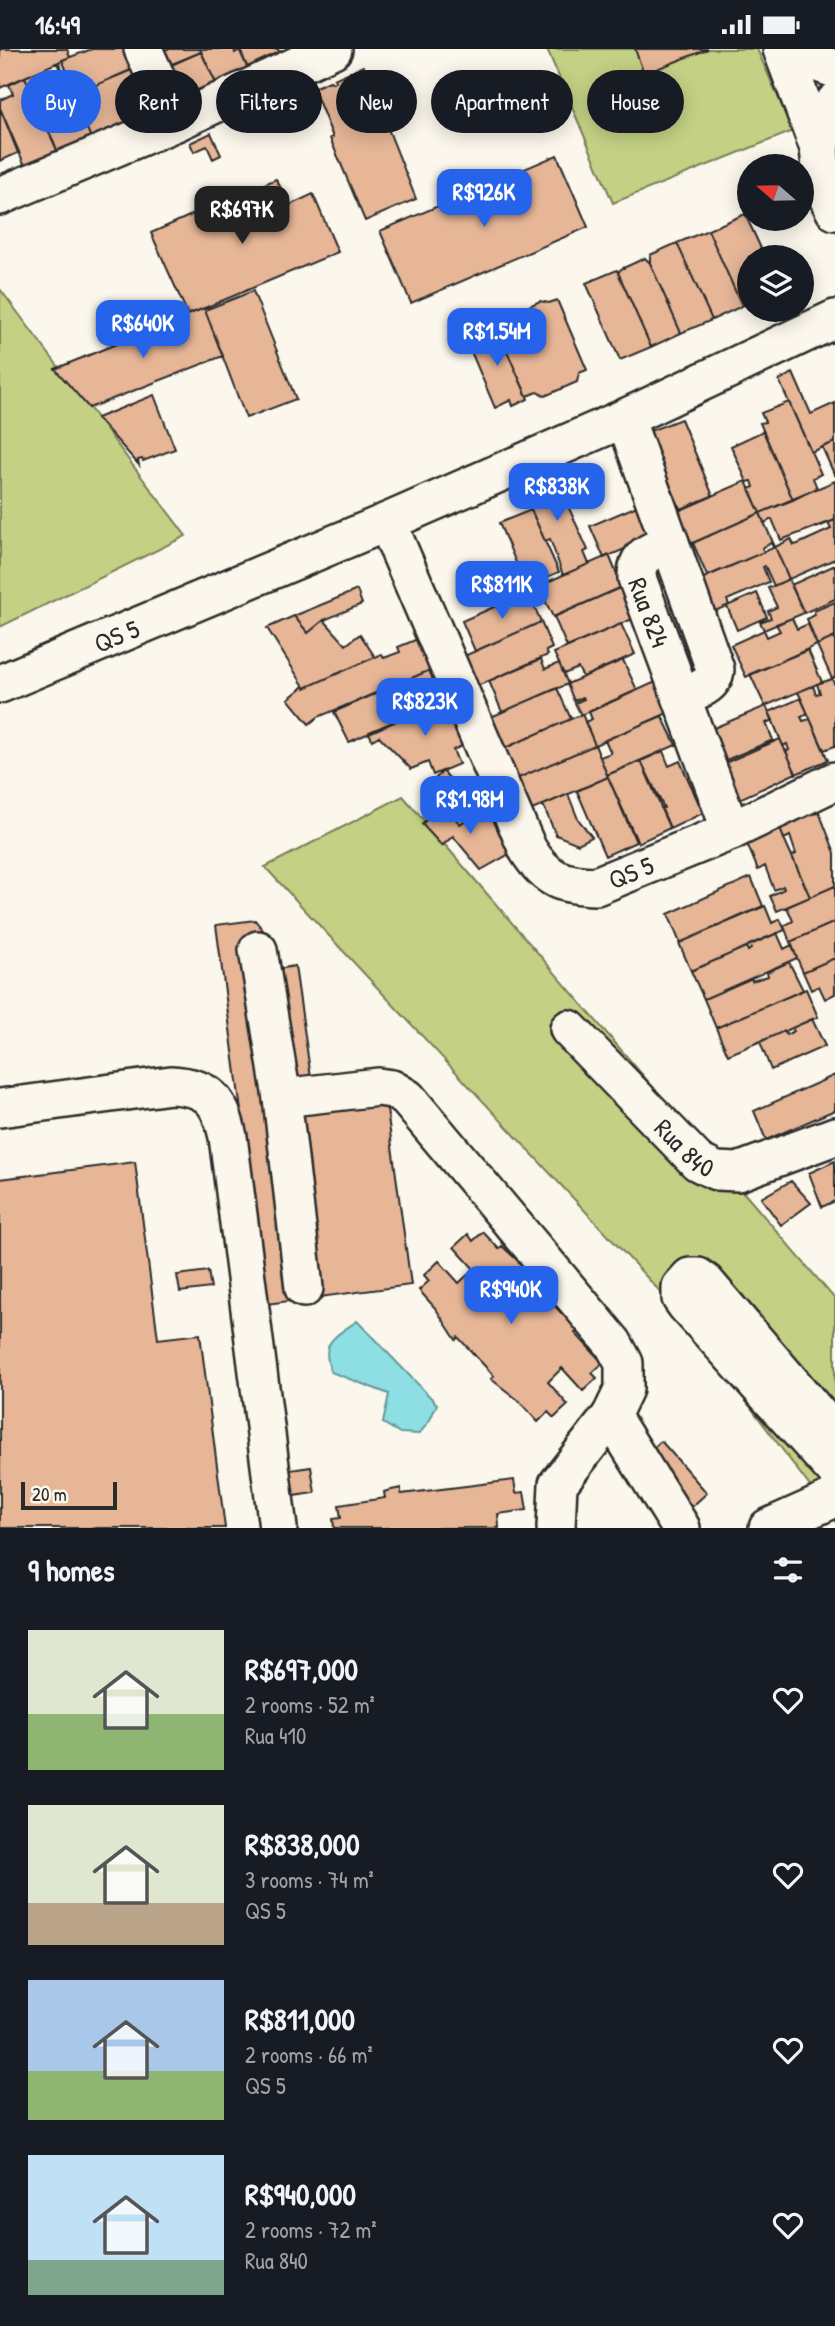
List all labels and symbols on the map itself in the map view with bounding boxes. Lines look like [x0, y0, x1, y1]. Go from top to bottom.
north arrow [737, 154, 814, 231]
pin: R$926K [427, 169, 541, 229]
pin: R$697K [185, 187, 299, 246]
pin: R$640K [86, 301, 200, 360]
pin: R$1.54M [432, 309, 562, 368]
pin: R$838K [500, 463, 614, 523]
pin: R$811K [445, 561, 559, 621]
street label: Rua 824 [621, 573, 679, 652]
street label: QS 5 [88, 610, 144, 660]
pin: R$823K [368, 679, 482, 738]
pin: R$1.98M [405, 777, 535, 836]
street label: QS 5 [603, 847, 659, 897]
street label: Rua 840 [647, 1110, 720, 1185]
pin: R$940K [454, 1267, 568, 1326]
scale bar [21, 1479, 117, 1511]

